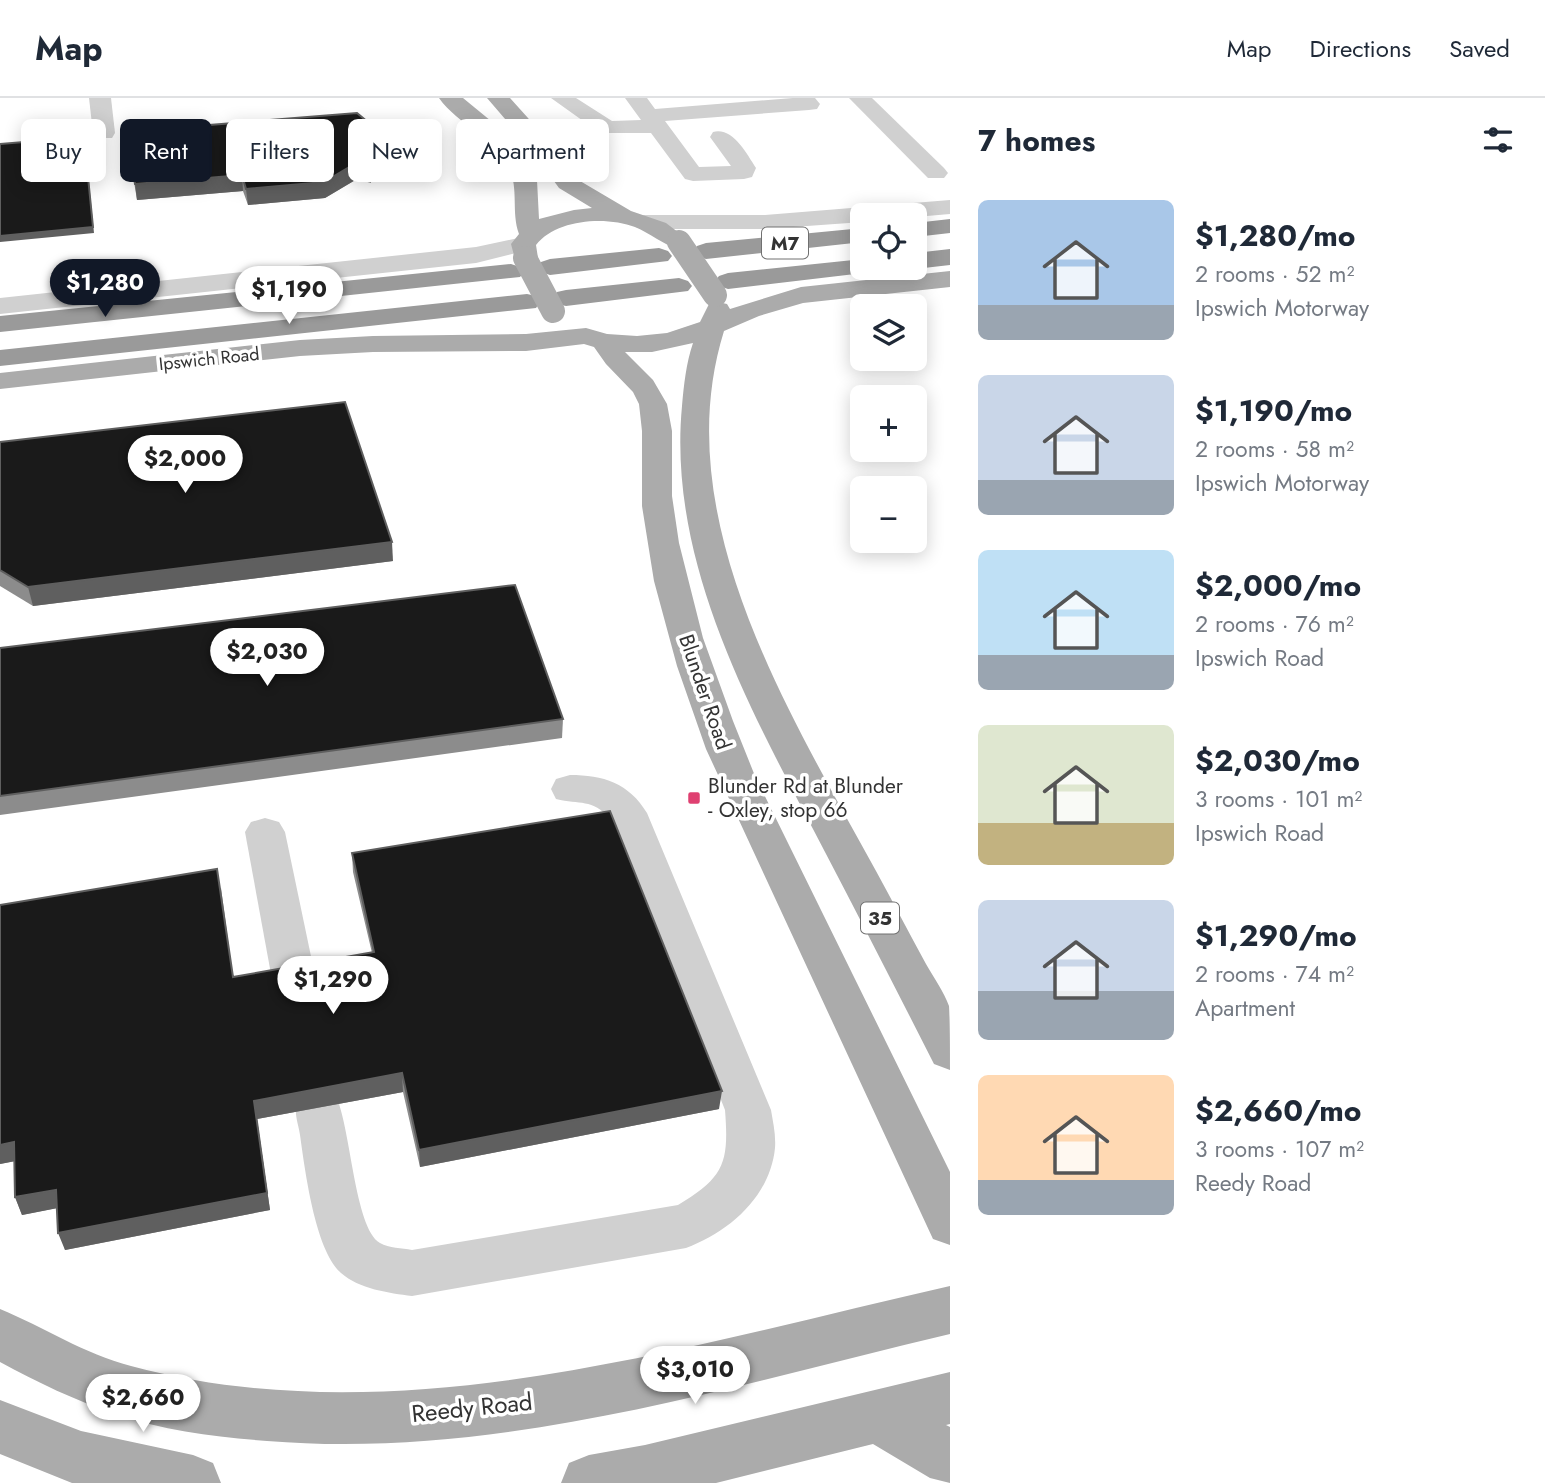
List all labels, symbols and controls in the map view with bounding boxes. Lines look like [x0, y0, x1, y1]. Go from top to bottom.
text: Map [35, 25, 103, 72]
text: Map [1227, 31, 1272, 66]
text: Directions [1310, 31, 1411, 66]
text: Saved [1449, 31, 1510, 66]
chip: Buy [21, 119, 106, 182]
chip: Rent [120, 119, 212, 182]
chip: Filters [226, 119, 334, 182]
chip: New [348, 119, 442, 182]
chip: Apartment [456, 119, 609, 182]
text: 7 homes [978, 119, 1095, 162]
icon: filters [1479, 121, 1517, 159]
map controls [850, 203, 927, 553]
button: locate [850, 203, 927, 280]
text: $1,280/mo [1195, 214, 1355, 257]
road number: M7 [762, 228, 808, 258]
icon: home [1034, 228, 1118, 312]
text: 2 rooms · 52 m² [1195, 257, 1354, 291]
pin: $1,280 [48, 260, 162, 319]
text: $1,280 [66, 265, 144, 299]
pin: $1,190 [232, 266, 346, 326]
text: $1,190 [251, 272, 327, 306]
text: Ipswich Motorway [1195, 291, 1369, 325]
button: layers [850, 294, 927, 371]
street label: Ipswich Road [157, 341, 261, 377]
button: + [850, 385, 927, 462]
text: $1,190/mo [1195, 389, 1352, 432]
icon: home [1034, 403, 1118, 487]
text: 2 rooms · 58 m² [1195, 432, 1354, 466]
pin: $2,000 [128, 436, 242, 495]
text: $2,000 [144, 441, 226, 475]
text: Ipswich Motorway [1195, 466, 1369, 500]
button: − [850, 476, 927, 553]
text: $2,000/mo [1195, 564, 1361, 607]
icon: home [1034, 578, 1118, 662]
text: 2 rooms · 76 m² [1195, 607, 1354, 641]
pin: $2,030 [210, 628, 324, 688]
street label: Blunder Road [671, 630, 739, 754]
text: $2,030 [226, 634, 308, 668]
text: Ipswich Road [1195, 641, 1324, 675]
text: $2,030/mo [1195, 739, 1360, 782]
icon: home [1034, 753, 1118, 837]
place label: Blunder Rd at Blunder - Oxley, stop 66 [708, 771, 904, 825]
text: 3 rooms · 101 m² [1195, 782, 1362, 816]
marker: Blunder Rd at Blunder - Oxley, stop 66 [686, 790, 702, 806]
text: Ipswich Road [1195, 816, 1324, 850]
road number: 35 [861, 902, 899, 933]
text: $1,290/mo [1195, 914, 1357, 957]
icon: home [1034, 928, 1118, 1012]
pin: $1,290 [276, 956, 390, 1016]
text: 2 rooms · 74 m² [1195, 957, 1354, 991]
text: $1,290 [293, 962, 373, 996]
text: Apartment [1195, 991, 1295, 1025]
text: $2,660/mo [1195, 1089, 1362, 1132]
icon: home [1034, 1103, 1118, 1187]
text: 3 rooms · 107 m² [1195, 1132, 1364, 1166]
text: Reedy Road [1195, 1166, 1311, 1200]
pin: $3,010 [638, 1346, 752, 1406]
text: $3,010 [656, 1352, 734, 1386]
pin: $2,660 [86, 1374, 200, 1434]
text: $2,660 [102, 1380, 184, 1414]
street label: Reedy Road [410, 1384, 534, 1431]

